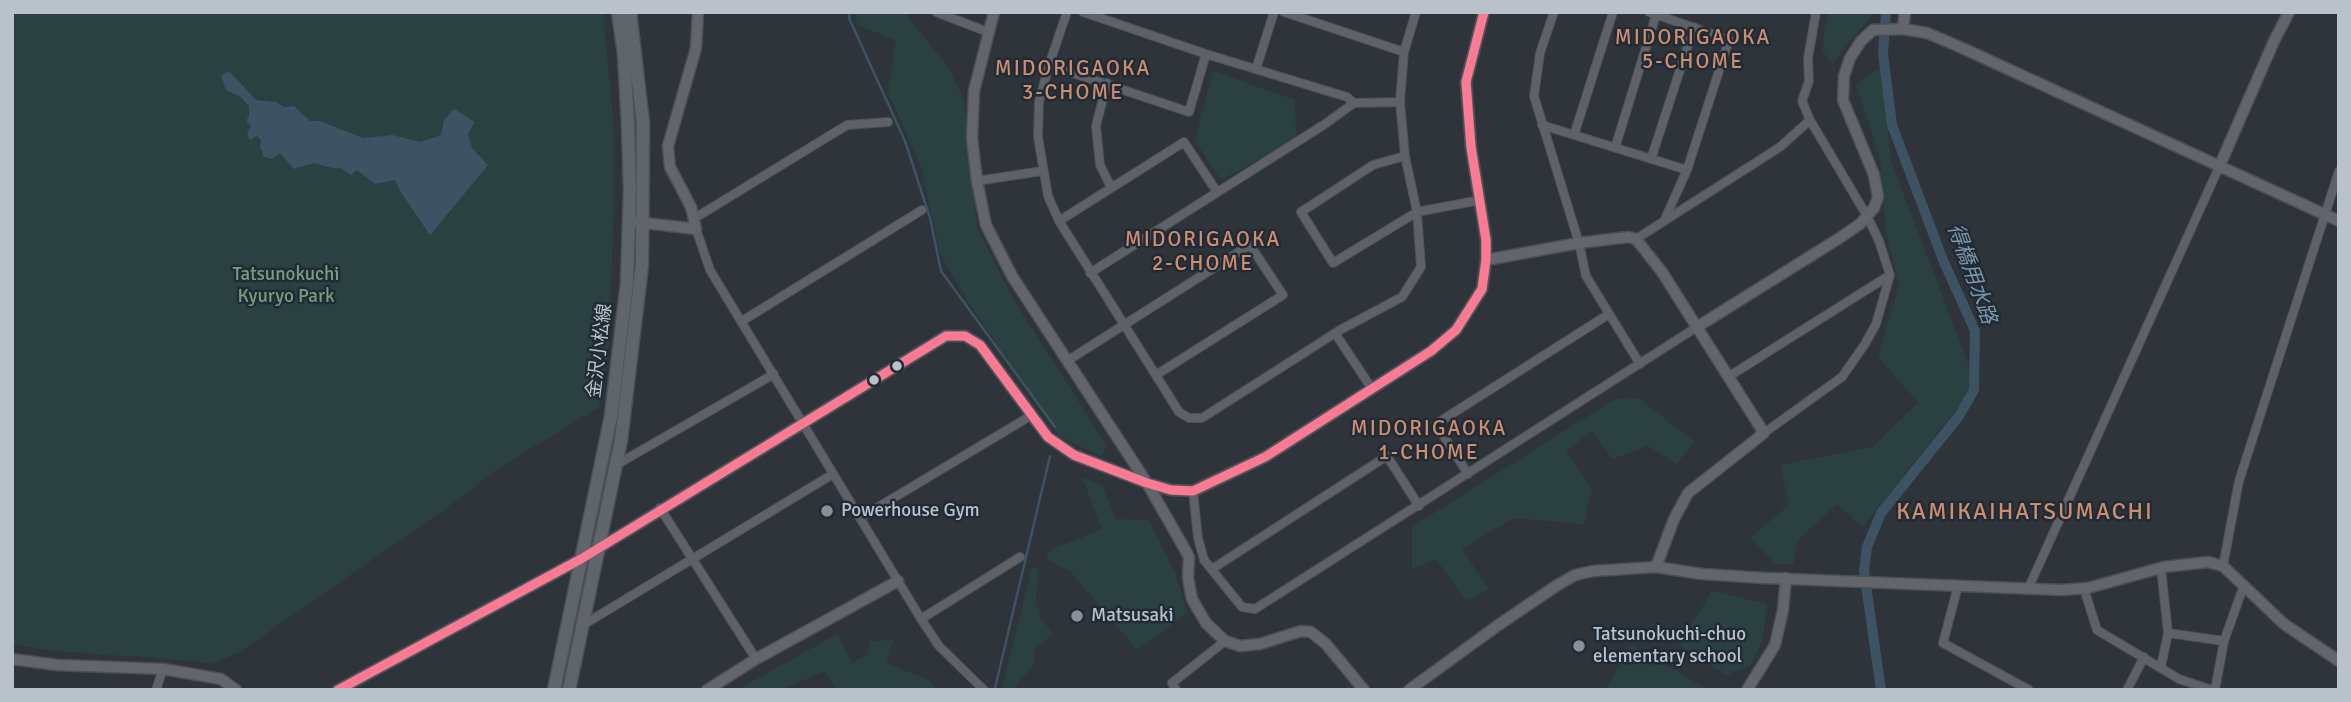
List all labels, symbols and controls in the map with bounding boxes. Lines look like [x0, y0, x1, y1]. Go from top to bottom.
district label: MIDORIGAOKA 5-CHOME [1616, 25, 1770, 75]
district label: MIDORIGAOKA 3-CHOME [996, 56, 1150, 106]
water label: 得橋用水路 [1941, 220, 2001, 328]
district label: MIDORIGAOKA 2-CHOME [1126, 227, 1280, 277]
park label: Tatsunokuchi Kyuryo Park [233, 264, 339, 308]
street label: 金沢小松線 [583, 302, 617, 400]
unlabelled marker [890, 359, 904, 373]
unlabelled marker [867, 373, 881, 387]
district label: MIDORIGAOKA 1-CHOME [1352, 416, 1506, 466]
district label: KAMIKAIHATSUMACHI [1898, 499, 2152, 527]
place label: Powerhouse Gym [841, 500, 980, 522]
marker: Powerhouse Gym [819, 503, 835, 519]
place label: Matsusaki [1091, 605, 1174, 627]
marker: Matsusaki [1069, 608, 1085, 624]
place label: Tatsunokuchi-chuo elementary school [1593, 624, 1746, 668]
marker: Tatsunokuchi-chuo elementary school [1571, 638, 1587, 654]

